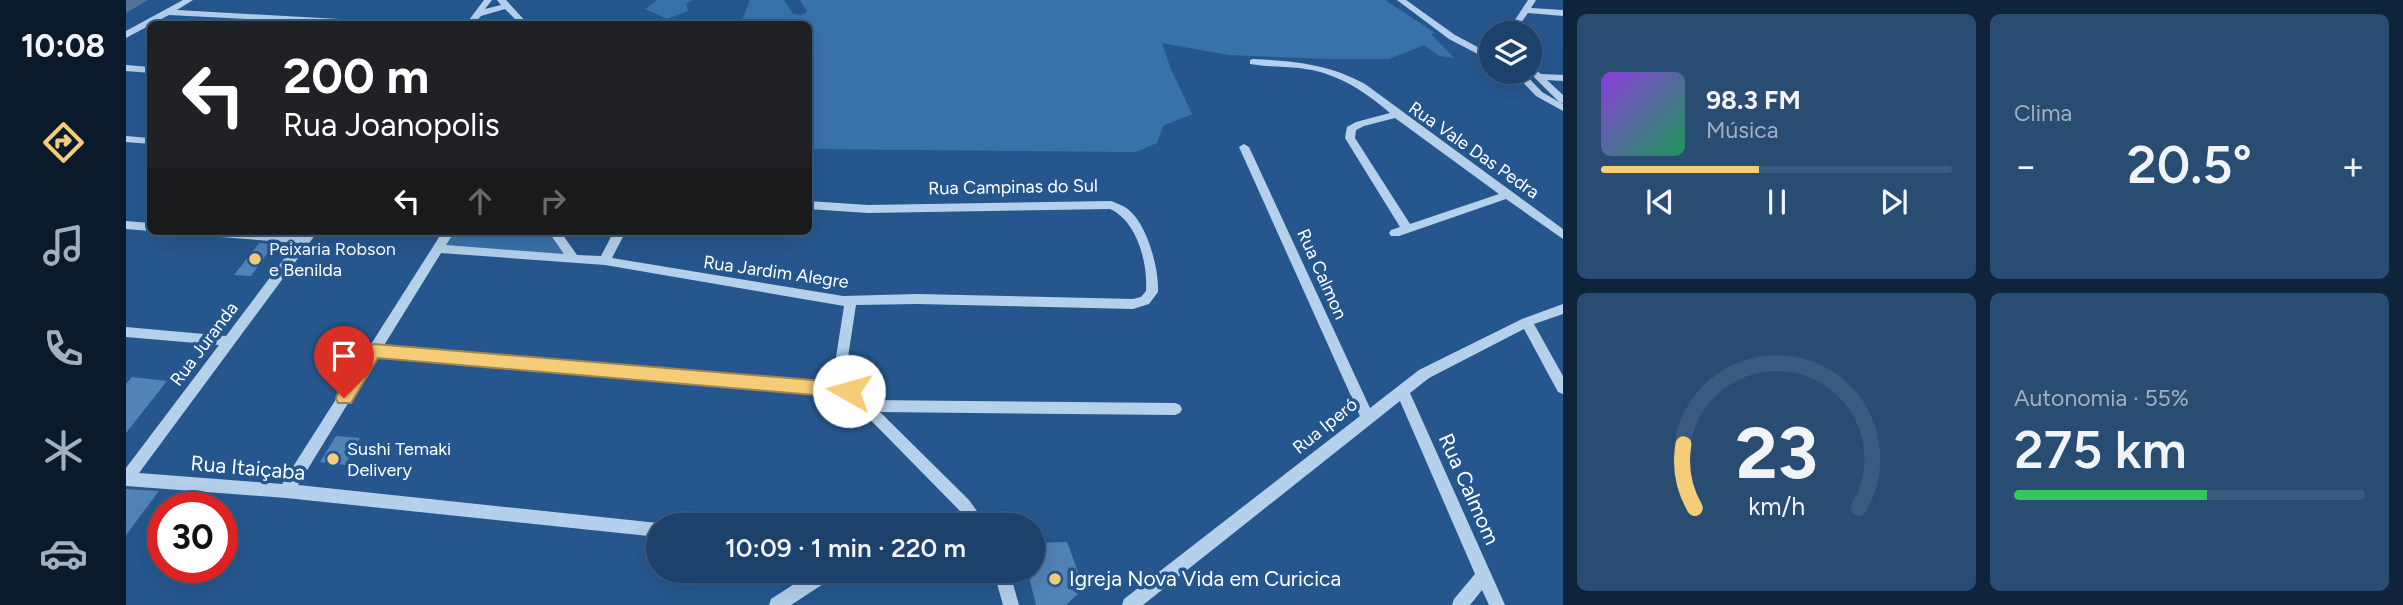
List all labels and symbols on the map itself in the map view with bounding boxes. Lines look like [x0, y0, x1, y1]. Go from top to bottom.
street label: Rua Vale Das Pedra [1404, 97, 1544, 203]
street label: Rua Campinas do Sul [928, 175, 1098, 199]
street label: Rua Calmon [1292, 225, 1352, 323]
place label: Peixaria Robson e Benilda [269, 238, 396, 281]
marker: Peixaria Robson e Benilda [247, 251, 263, 267]
street label: Rua Jardim Alegre [702, 251, 850, 293]
street label: Rua Juranda [165, 298, 243, 390]
pin [314, 326, 374, 398]
position arrow [812, 354, 886, 428]
street label: Rua Iperó [1288, 393, 1362, 459]
street label: Rua Calmom [1434, 429, 1505, 548]
place label: Sushi Temaki Delivery [347, 438, 451, 481]
street label: Rua Itaiçaba [190, 450, 306, 485]
marker: Sushi Temaki Delivery [325, 451, 341, 467]
speed limit sign: 30 [147, 492, 238, 583]
place label: Igreja Nova Vida em Curicica [1069, 566, 1341, 591]
marker: Igreja Nova Vida em Curicica [1047, 571, 1063, 587]

